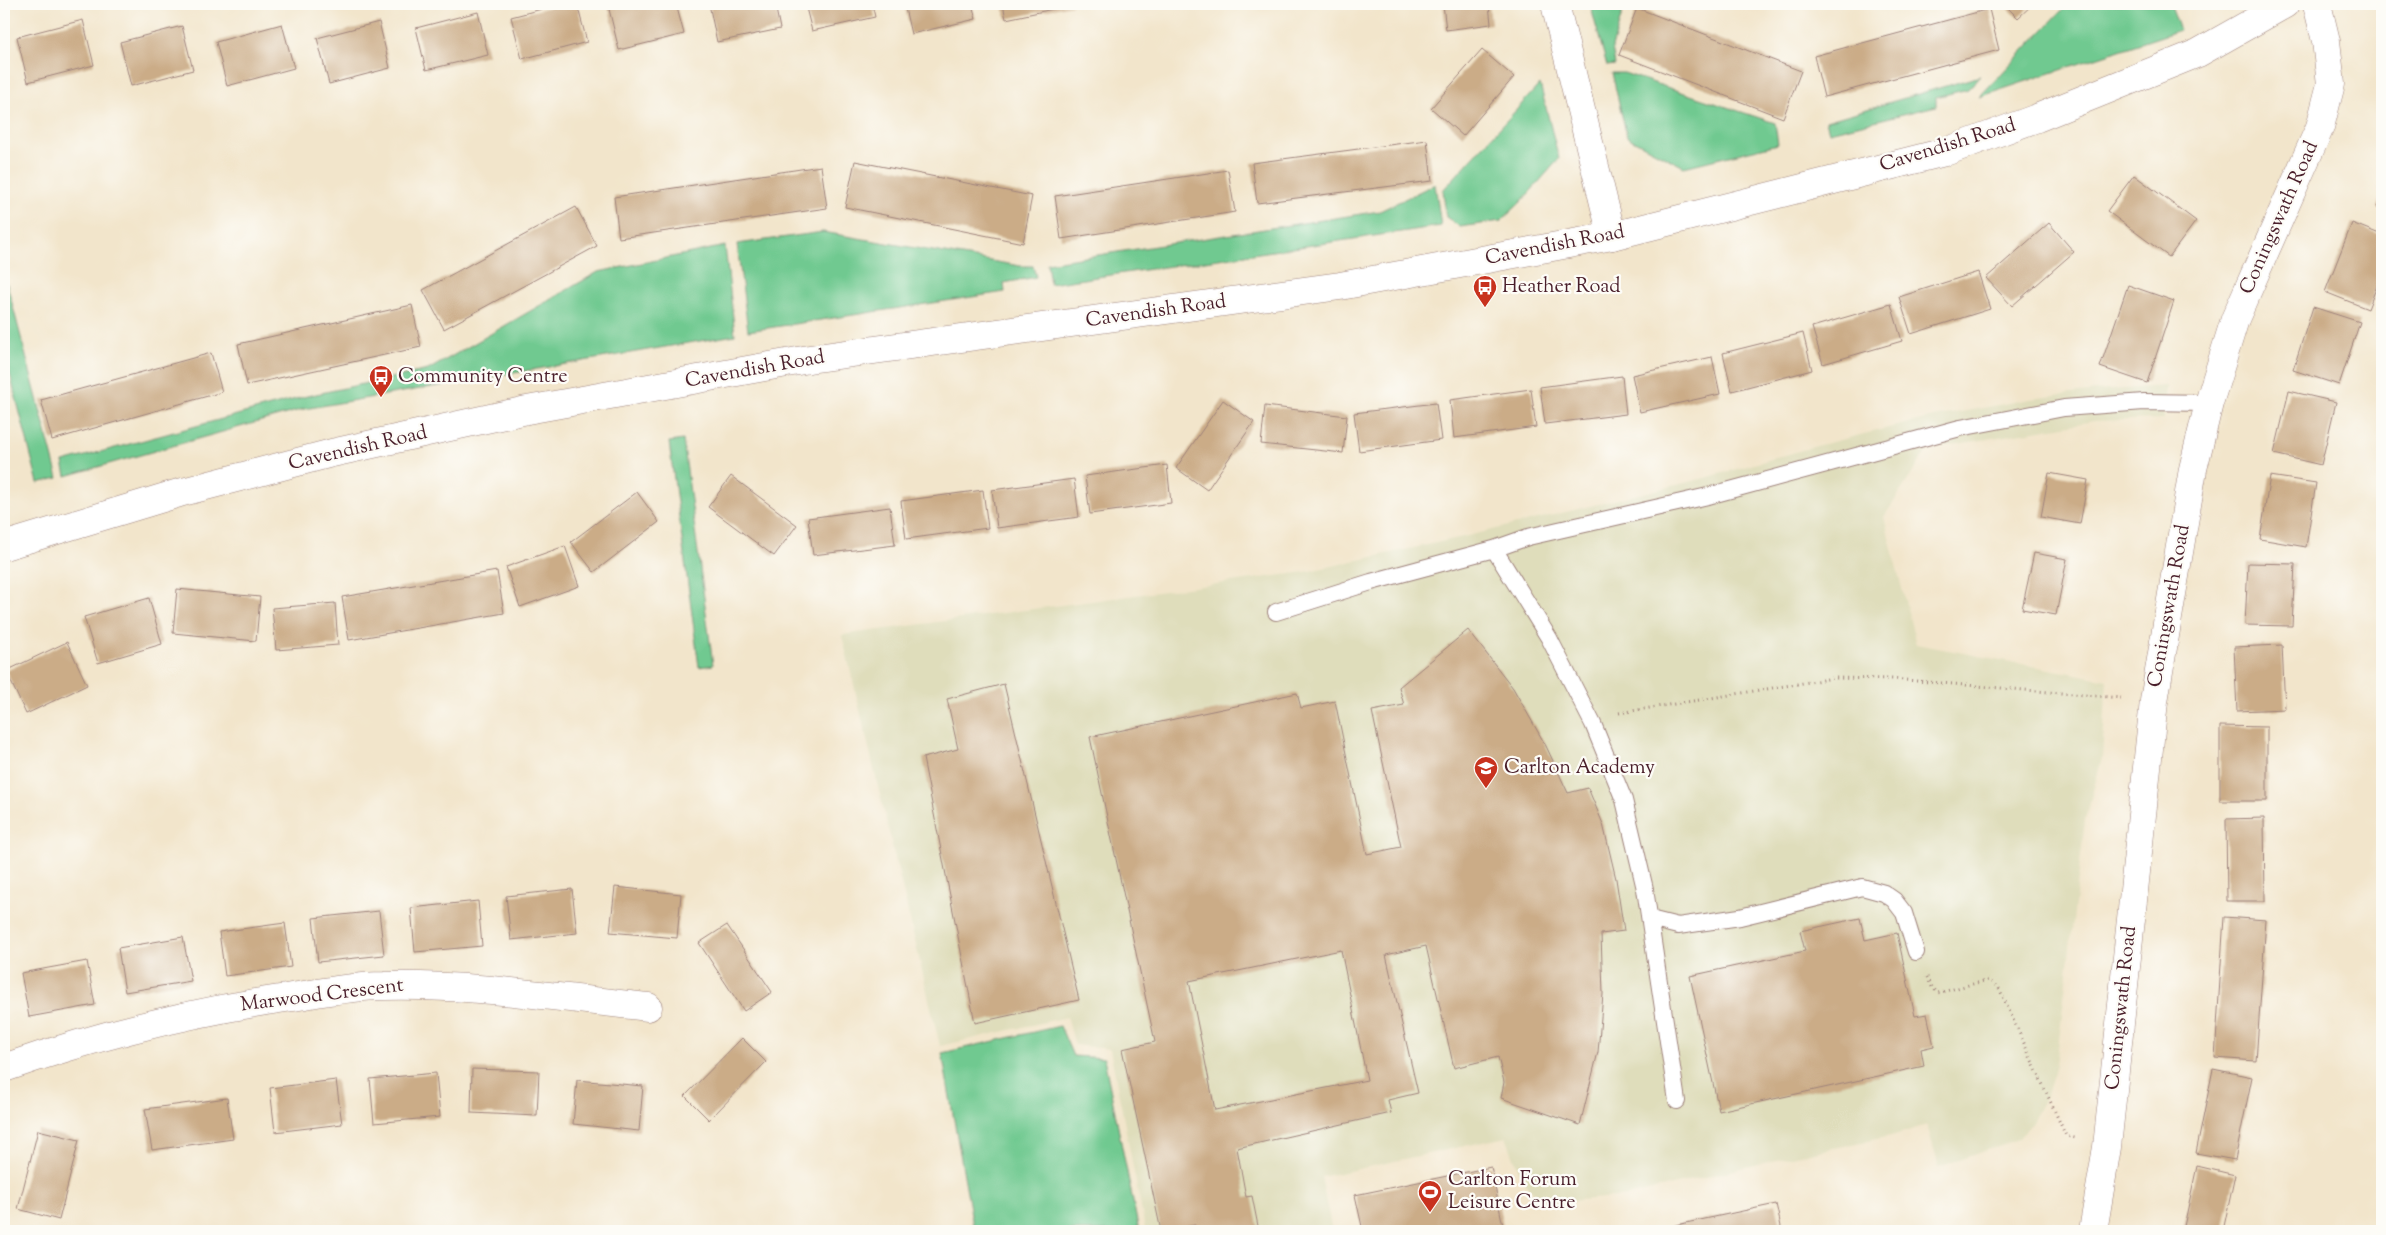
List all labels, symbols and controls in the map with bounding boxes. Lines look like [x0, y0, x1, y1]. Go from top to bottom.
street label: Cavendish Road [1876, 111, 2020, 181]
street label: Coningswath Road [2233, 137, 2327, 299]
street label: Cavendish Road [1483, 218, 1627, 274]
place label: Heather Road [1502, 273, 1621, 302]
bus stop icon: Heather Road [1472, 274, 1498, 308]
street label: Cavendish Road [1084, 288, 1228, 336]
street label: Cavendish Road [683, 343, 827, 397]
place label: Community Centre [398, 363, 568, 392]
bus stop icon: Community Centre [368, 364, 394, 398]
street label: Cavendish Road [286, 419, 430, 479]
street label: Coningswath Road [2141, 522, 2199, 690]
place label: Carlton Academy [1504, 754, 1655, 783]
school or university icon: Carlton Academy [1473, 755, 1499, 789]
street label: Coningswath Road [2099, 924, 2145, 1092]
street label: Marwood Crescent [239, 972, 405, 1020]
place label: Carlton Forum Leisure Centre [1448, 1166, 1577, 1218]
sports icon: Carlton Forum Leisure Centre [1417, 1179, 1443, 1213]

